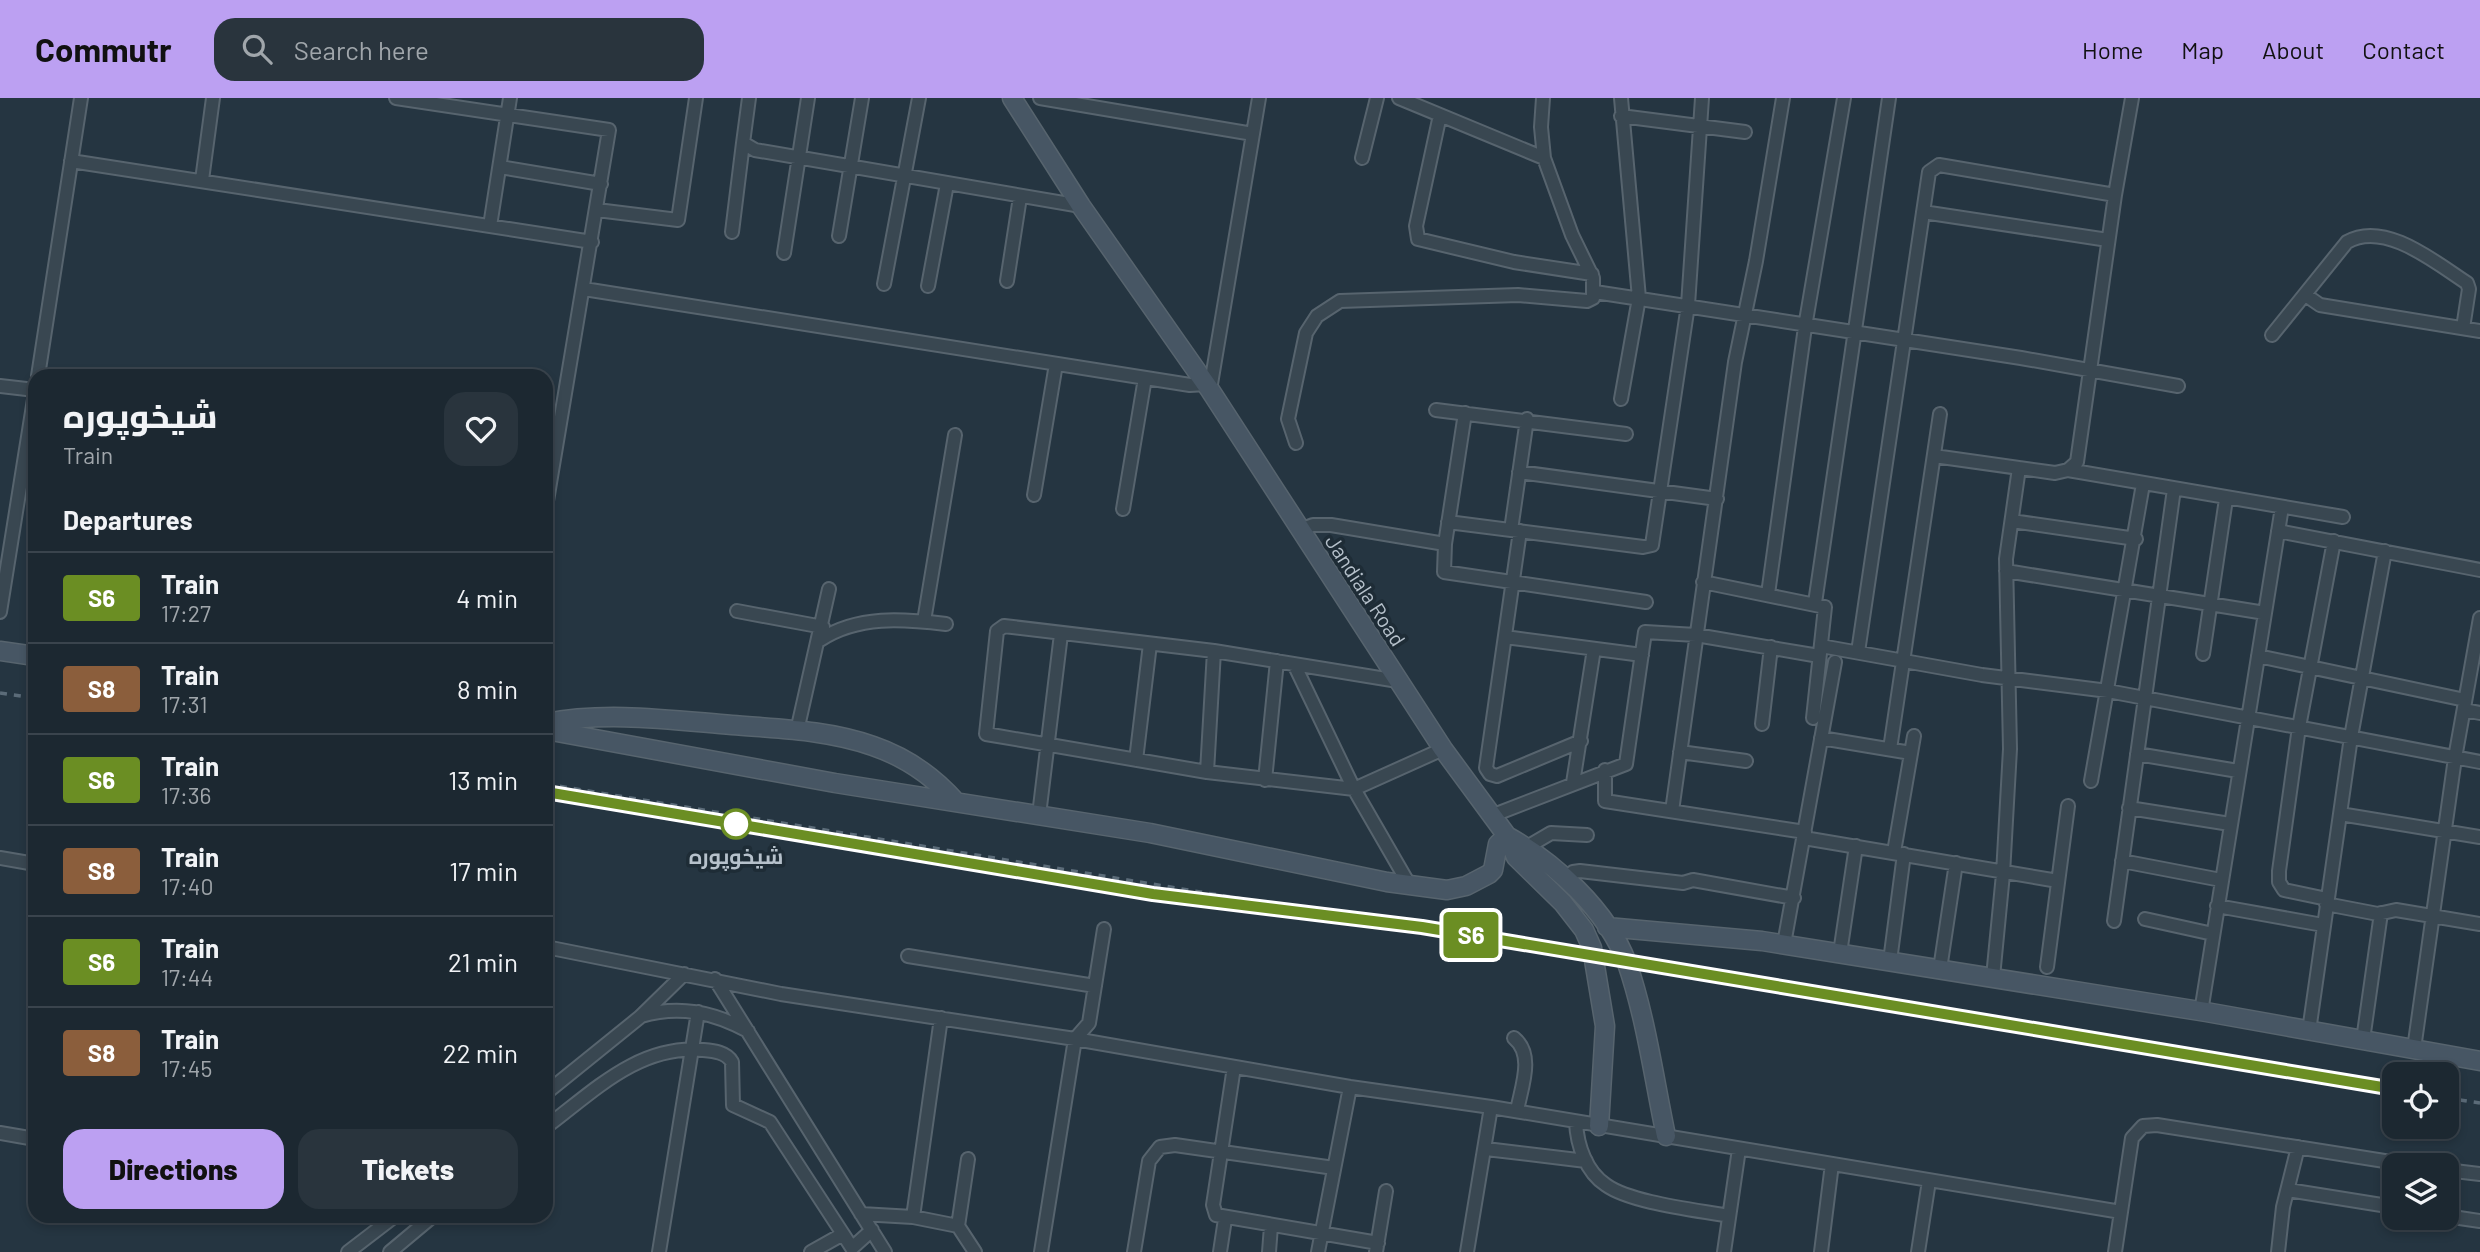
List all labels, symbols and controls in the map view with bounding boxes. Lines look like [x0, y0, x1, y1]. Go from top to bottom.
search box [214, 18, 704, 81]
text: Commutr [35, 29, 172, 69]
icon: search [238, 30, 276, 68]
text: Search here [294, 34, 429, 65]
text: Home [2082, 35, 2143, 64]
text: Map [2181, 35, 2224, 64]
text: About [2262, 35, 2324, 64]
text: Contact [2362, 35, 2445, 64]
button: heart [444, 392, 518, 466]
text: شیخوپورہ [63, 395, 217, 435]
text: Train [63, 441, 113, 469]
text: Departures [63, 504, 193, 535]
street label: Jandiala Road [1321, 530, 1411, 650]
text: Train [161, 568, 219, 599]
text: 4 min [456, 582, 518, 613]
text: S6 [88, 583, 115, 612]
text: 17:27 [161, 599, 211, 627]
text: Train [161, 659, 219, 690]
text: 8 min [457, 673, 518, 704]
text: S8 [88, 674, 115, 703]
text: 17:31 [161, 690, 207, 718]
text: Train [161, 750, 219, 781]
text: 13 min [448, 764, 518, 795]
text: S6 [88, 765, 115, 794]
text: 17:36 [161, 781, 211, 809]
marker: شیخوپورہ [721, 809, 751, 839]
text: Train [161, 841, 219, 872]
place label: شیخوپورہ [689, 843, 783, 872]
text: 17 min [449, 855, 518, 886]
text: S8 [88, 856, 115, 885]
text: 17:40 [161, 872, 213, 900]
line badge: S6 [1440, 912, 1502, 958]
text: S6 [1457, 920, 1485, 949]
text: Train [161, 932, 219, 963]
text: 21 min [448, 946, 518, 977]
text: S6 [88, 947, 115, 976]
text: 17:44 [161, 963, 213, 991]
text: Train [161, 1023, 219, 1054]
text: 22 min [443, 1037, 518, 1068]
text: S8 [88, 1038, 115, 1067]
text: 17:45 [161, 1054, 212, 1082]
map controls [2382, 1062, 2459, 1230]
button: locate [2382, 1062, 2459, 1139]
button: Directions [63, 1129, 284, 1209]
button: Tickets [298, 1129, 518, 1209]
button: layers [2382, 1153, 2459, 1230]

